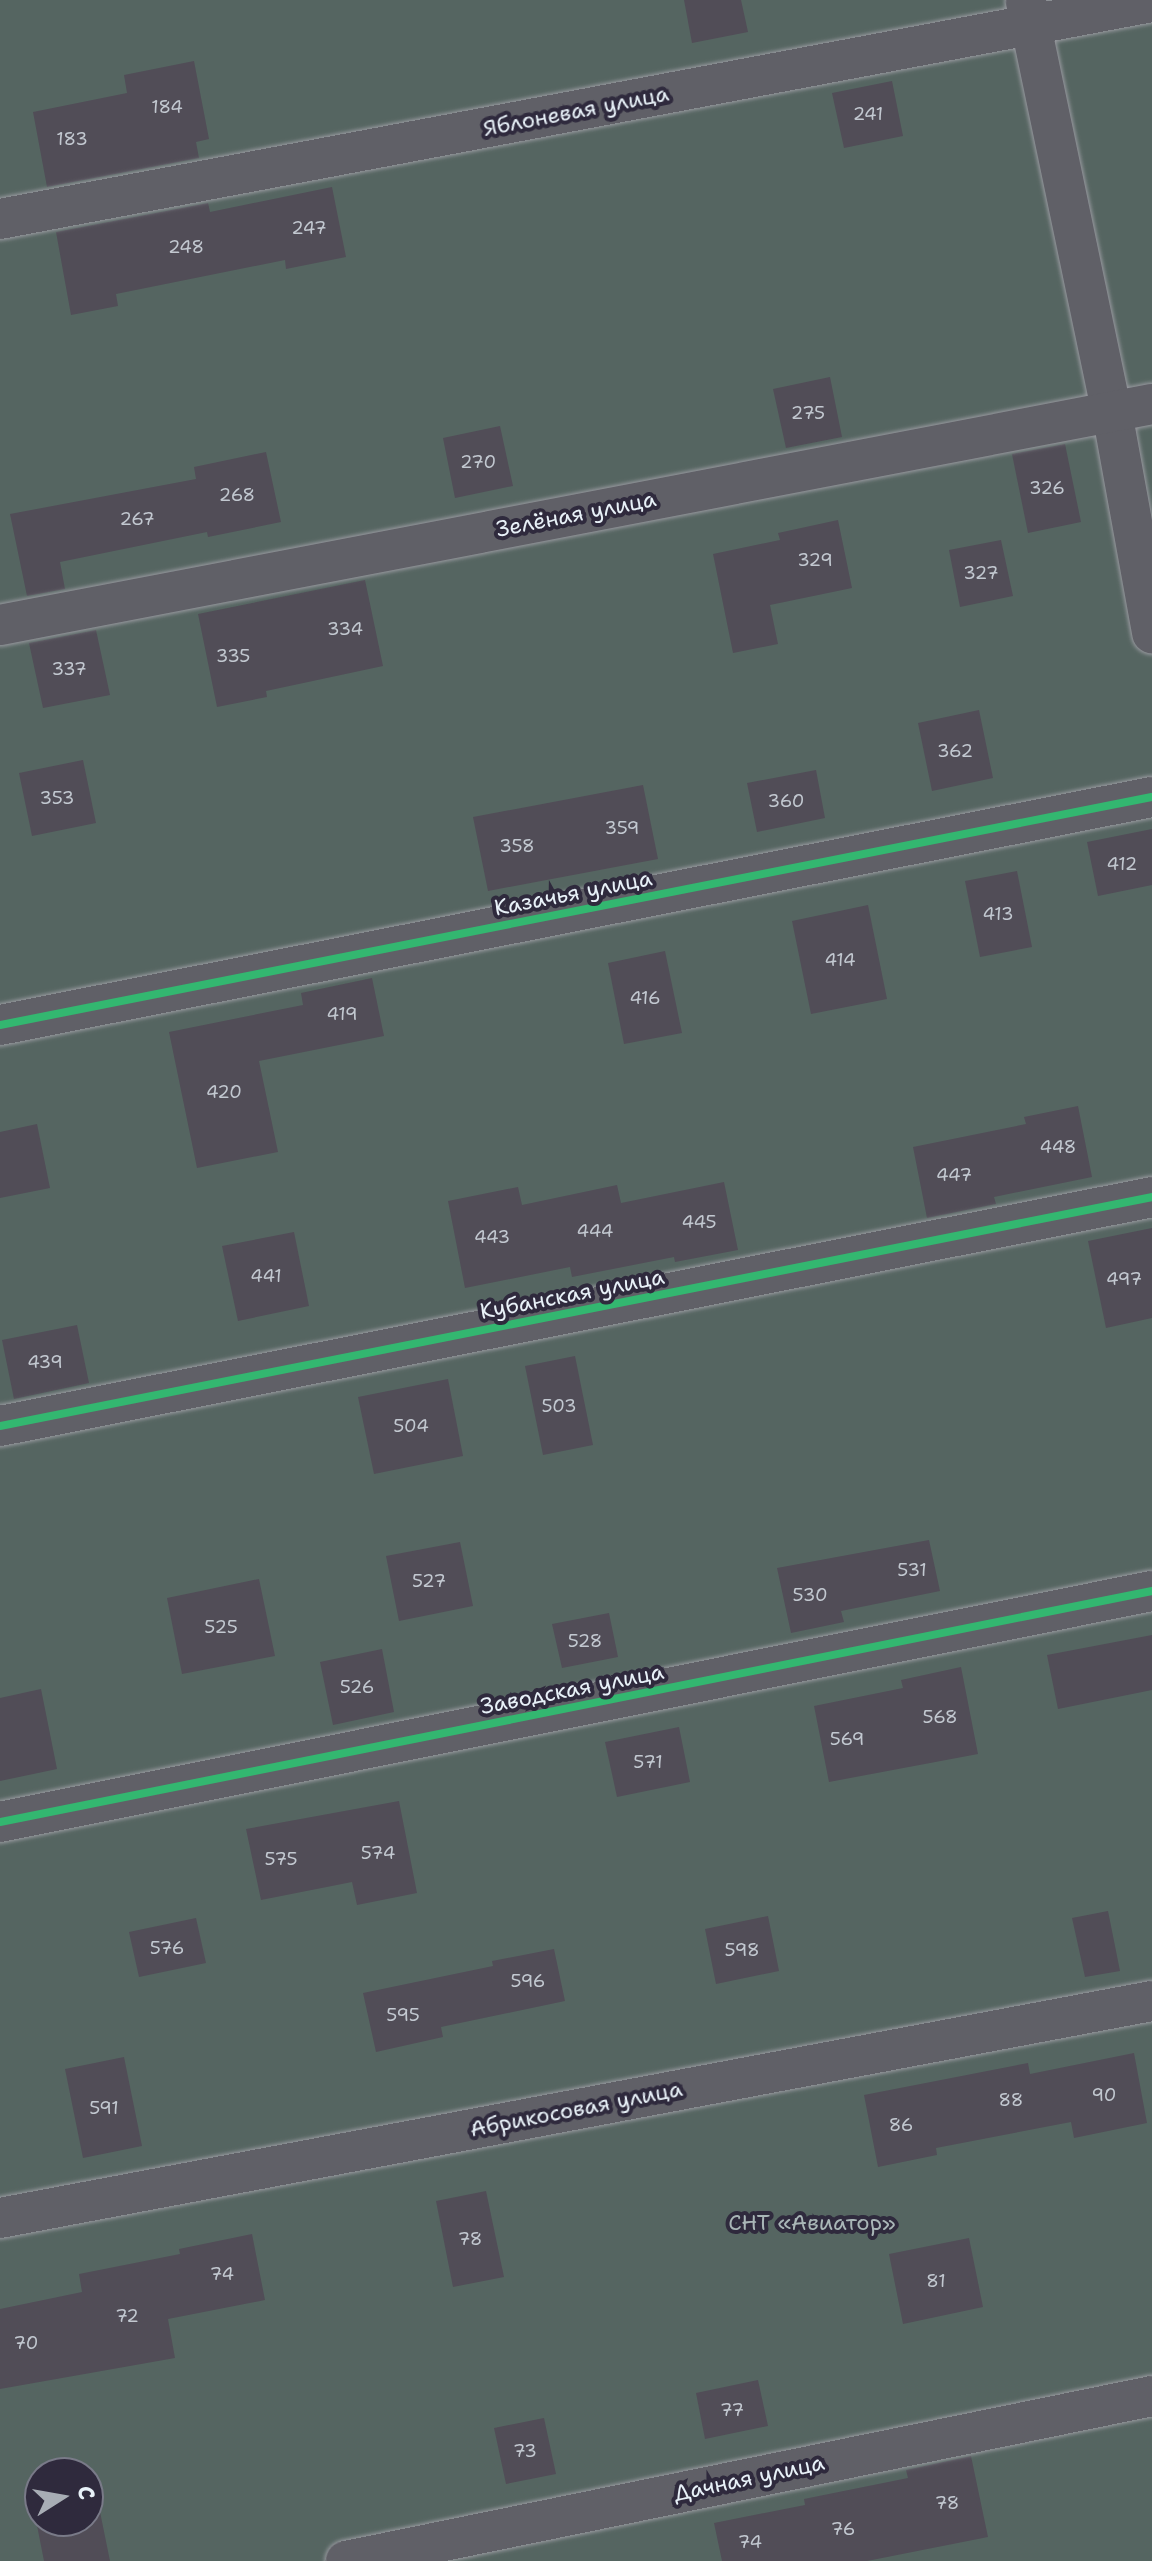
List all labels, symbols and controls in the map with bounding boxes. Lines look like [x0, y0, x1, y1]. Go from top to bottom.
street label: Яблоневая улица [481, 80, 671, 142]
house number: 184 [151, 96, 183, 118]
house number: 241 [853, 103, 883, 125]
house number: 183 [56, 128, 88, 150]
house number: 247 [291, 217, 327, 239]
house number: 248 [168, 236, 204, 258]
house number: 275 [791, 402, 825, 424]
house number: 270 [460, 451, 496, 473]
house number: 326 [1029, 477, 1065, 499]
house number: 268 [219, 484, 255, 506]
street label: Зелёная улица [494, 486, 658, 542]
house number: 267 [120, 508, 154, 530]
house number: 329 [797, 549, 833, 571]
house number: 327 [963, 562, 999, 584]
house number: 334 [327, 618, 363, 640]
house number: 335 [216, 645, 250, 667]
house number: 337 [51, 658, 87, 680]
house number: 362 [937, 740, 973, 762]
house number: 353 [40, 787, 74, 809]
house number: 360 [768, 790, 804, 812]
house number: 359 [605, 817, 639, 839]
house number: 358 [499, 835, 535, 857]
house number: 412 [1107, 853, 1137, 875]
street label: Казачья улица [492, 865, 654, 921]
house number: 413 [983, 903, 1013, 925]
house number: 414 [824, 949, 856, 971]
house number: 416 [629, 987, 661, 1009]
house number: 419 [326, 1003, 358, 1025]
house number: 420 [206, 1081, 242, 1103]
house number: 448 [1040, 1136, 1076, 1158]
house number: 447 [936, 1164, 972, 1186]
house number: 445 [681, 1211, 717, 1233]
house number: 444 [577, 1220, 613, 1242]
house number: 443 [474, 1226, 510, 1248]
street label: Кубанская улица [478, 1263, 666, 1325]
house number: 441 [250, 1265, 282, 1287]
house number: 497 [1106, 1268, 1142, 1290]
house number: 439 [27, 1351, 63, 1373]
house number: 503 [541, 1395, 577, 1417]
house number: 504 [393, 1415, 429, 1437]
house number: 531 [897, 1559, 927, 1581]
house number: 527 [412, 1570, 446, 1592]
house number: 530 [792, 1584, 828, 1606]
house number: 525 [204, 1616, 238, 1638]
house number: 528 [568, 1630, 602, 1652]
street label: Заводская улица [478, 1658, 666, 1720]
house number: 526 [340, 1676, 374, 1698]
house number: 568 [922, 1706, 958, 1728]
house number: 569 [830, 1728, 864, 1750]
house number: 571 [633, 1751, 663, 1773]
house number: 574 [361, 1842, 395, 1864]
house number: 575 [264, 1848, 298, 1870]
house number: 576 [150, 1937, 184, 1959]
house number: 598 [724, 1939, 760, 1961]
house number: 596 [511, 1970, 545, 1992]
house number: 595 [386, 2004, 420, 2026]
street label: Абрикосовая улица [468, 2075, 684, 2143]
house number: 90 [1092, 2084, 1116, 2106]
house number: 88 [999, 2089, 1023, 2111]
house number: 591 [89, 2097, 119, 2119]
house number: 86 [889, 2114, 913, 2136]
park label: СНТ «Авиатор» [728, 2210, 896, 2236]
house number: 78 [458, 2228, 482, 2250]
house number: 74 [210, 2263, 234, 2285]
house number: 81 [926, 2270, 946, 2292]
house number: 72 [115, 2305, 139, 2327]
house number: 70 [14, 2332, 38, 2354]
house number: 77 [720, 2399, 744, 2421]
house number: 73 [513, 2440, 537, 2462]
street label: Дачная улица [671, 2449, 827, 2507]
north arrow [24, 2457, 104, 2537]
text: С [71, 2483, 102, 2502]
house number: 78 [935, 2492, 959, 2514]
house number: 76 [831, 2518, 855, 2540]
house number: 74 [738, 2531, 762, 2553]

